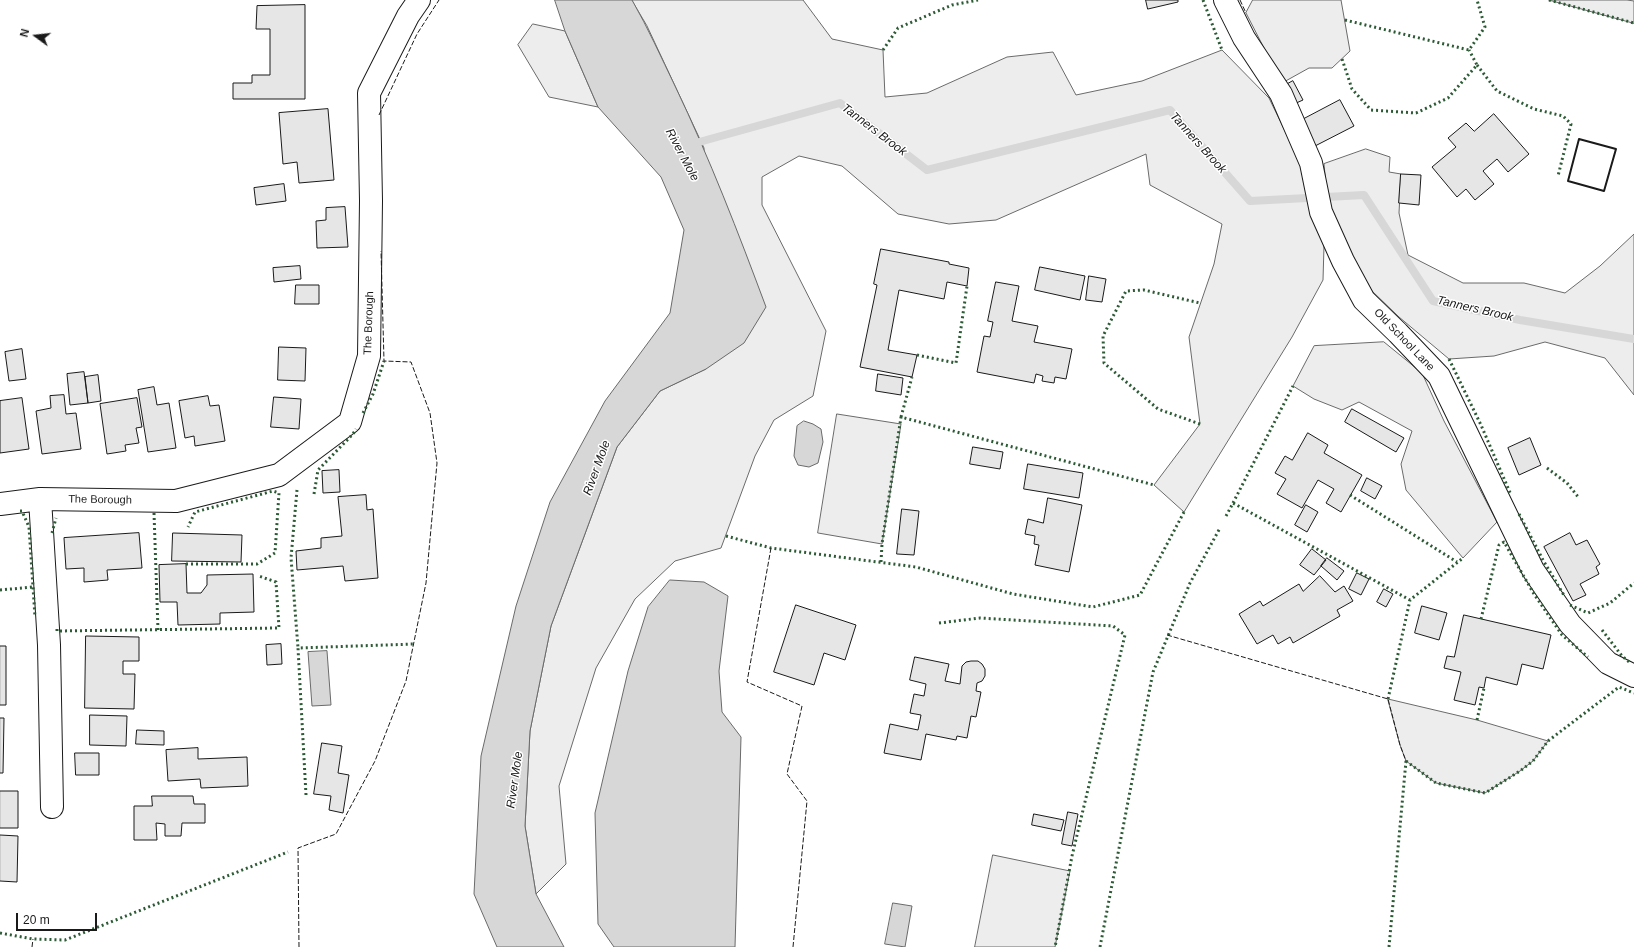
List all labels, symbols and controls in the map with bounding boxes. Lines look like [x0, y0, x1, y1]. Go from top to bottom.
north arrow [16, 16, 56, 56]
text: N [18, 28, 31, 38]
water label: Tanners Brook [839, 101, 909, 159]
water label: Tanners Brook [1167, 109, 1229, 177]
water label: River Mole [662, 126, 702, 184]
street label: The Borough [361, 291, 377, 355]
water label: Tanners Brook [1436, 293, 1514, 325]
street label: Old School Lane [1371, 306, 1437, 374]
water label: River Mole [580, 439, 614, 497]
street label: The Borough [68, 493, 132, 507]
water label: River Mole [504, 751, 526, 809]
scale bar [18, 905, 99, 931]
text: 20 m [23, 913, 50, 927]

